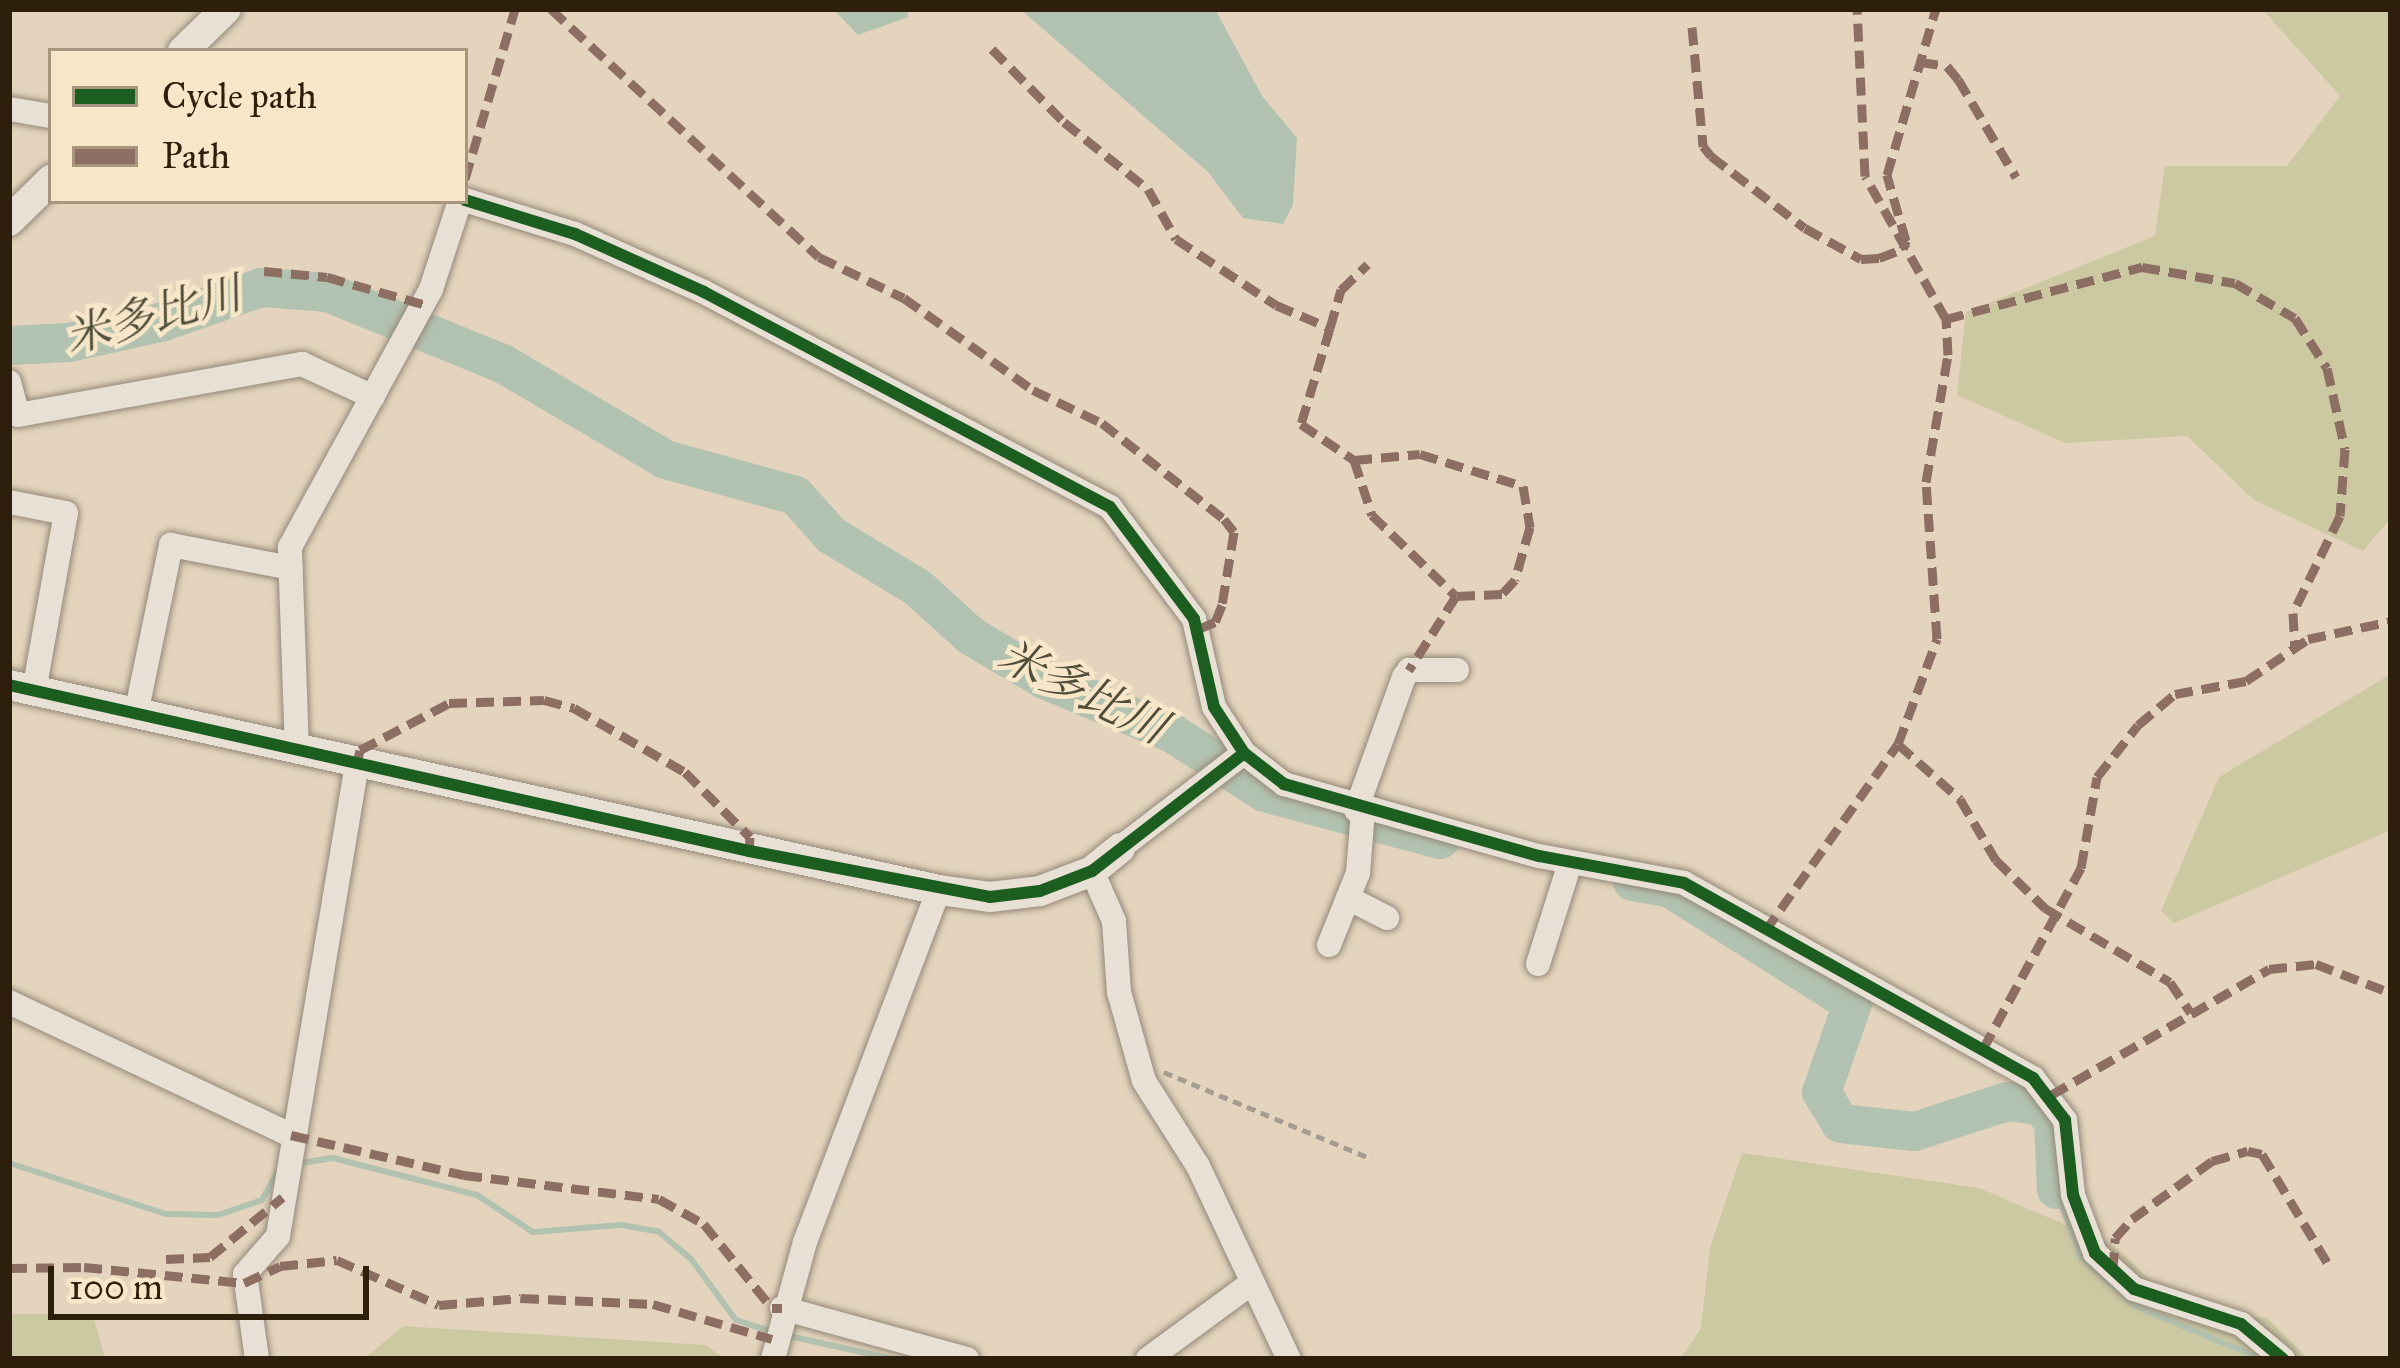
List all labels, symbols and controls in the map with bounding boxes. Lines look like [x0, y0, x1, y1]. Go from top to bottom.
legend [48, 48, 468, 204]
text: Cycle path [162, 74, 317, 118]
text: Path [162, 134, 230, 178]
water label: 米多比川 [59, 266, 247, 364]
water label: 米多比川 [990, 627, 1176, 755]
scale bar [54, 1242, 375, 1316]
text: 100 m [69, 1265, 163, 1309]

